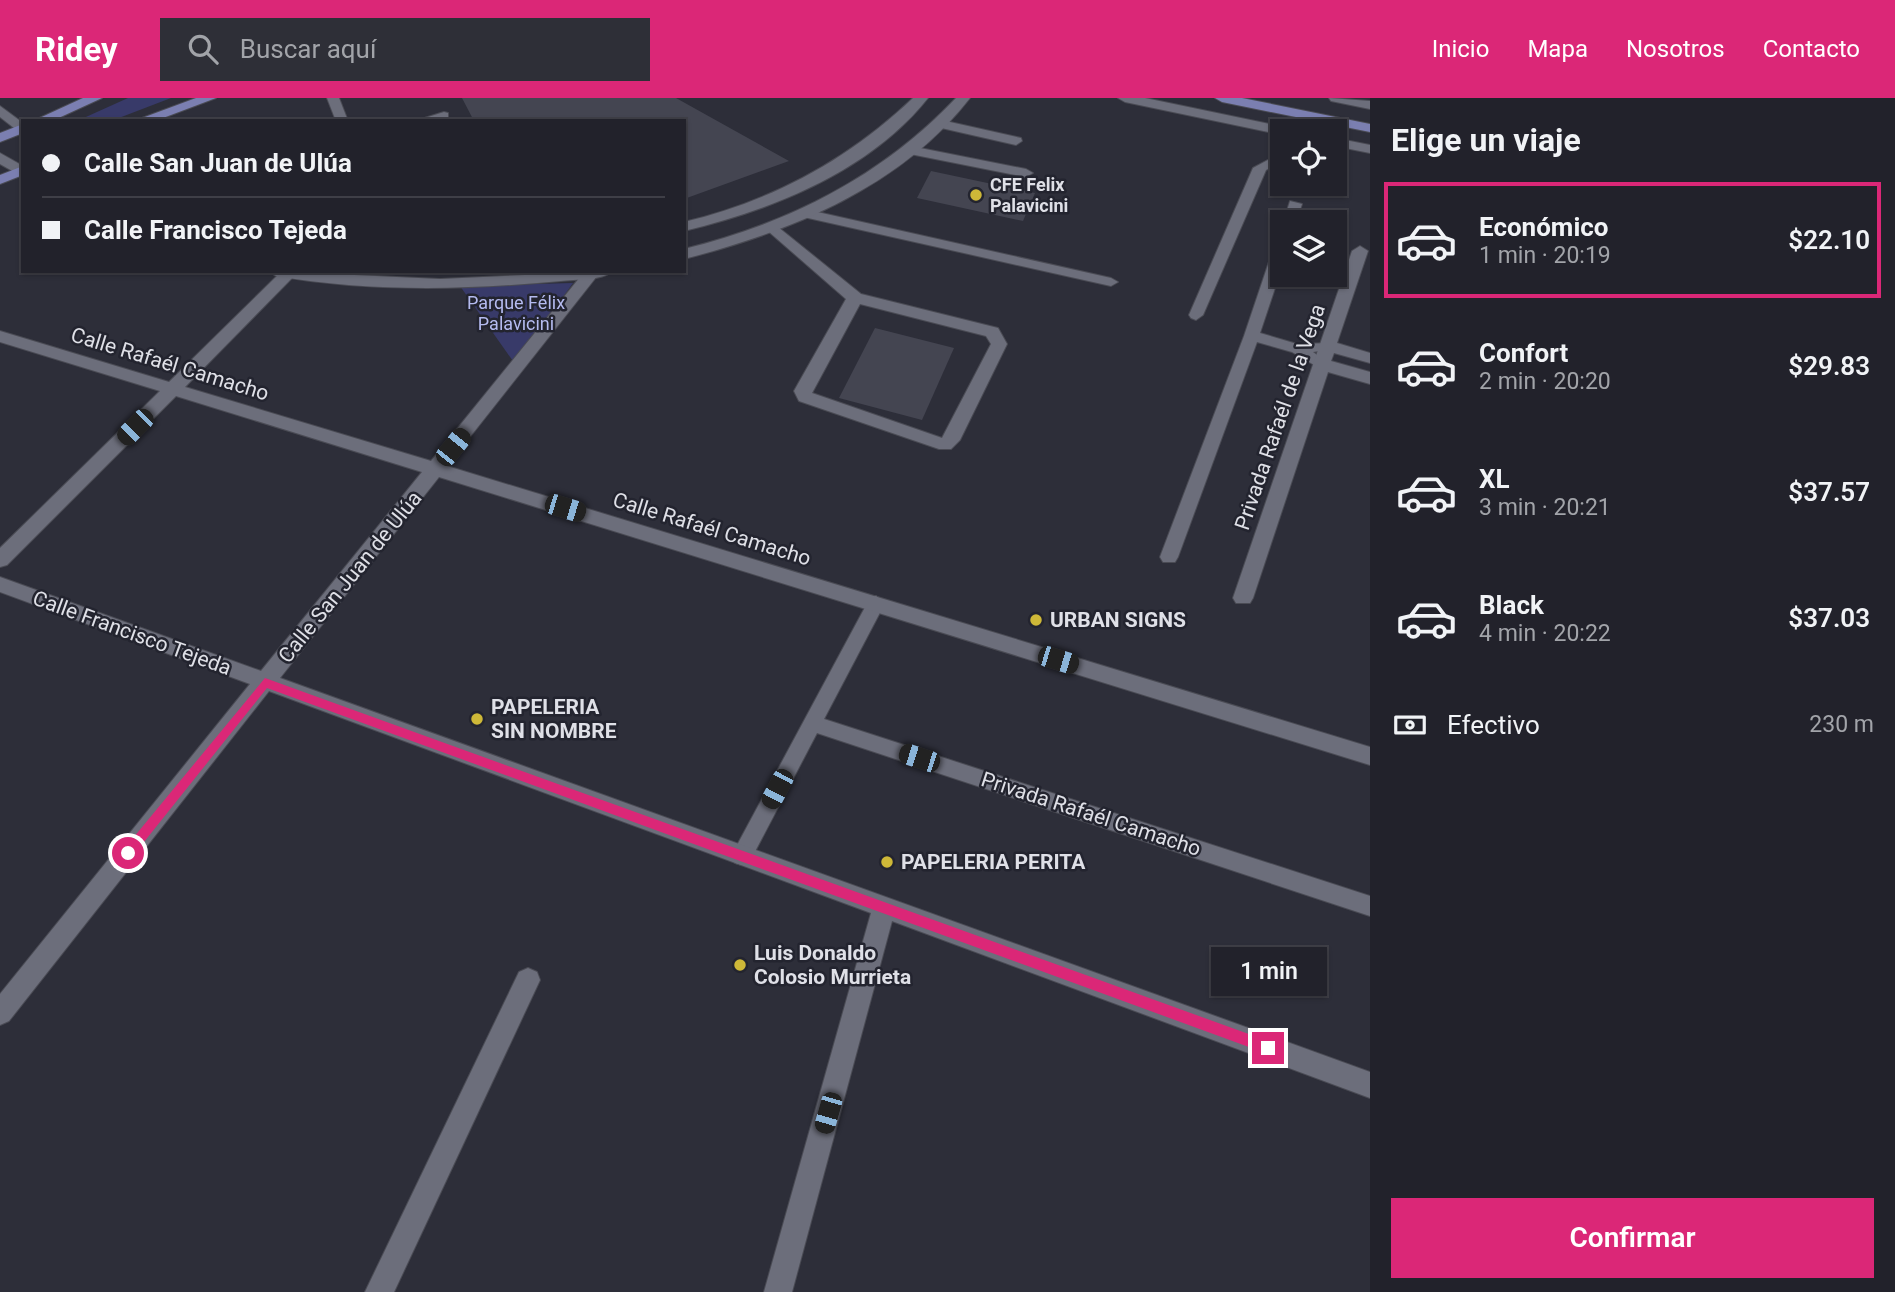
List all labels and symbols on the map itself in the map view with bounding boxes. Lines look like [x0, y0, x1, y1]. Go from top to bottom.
place label: CFE Felix Palavicini [990, 174, 1068, 216]
marker: CFE Felix Palavicini [968, 187, 984, 203]
park label: Parque Félix Palavicini [467, 292, 565, 334]
street label: Privada Rafaél de la Vega [1230, 301, 1330, 533]
street label: Calle Rafaél Camacho [68, 322, 272, 406]
car [113, 405, 158, 449]
car [432, 424, 475, 470]
street label: Calle San Juan de Ulúa [273, 486, 427, 668]
street label: Calle Rafaél Camacho [610, 487, 814, 571]
car [542, 492, 589, 524]
street label: Calle Francisco Tejeda [29, 586, 235, 680]
place label: URBAN SIGNS [1050, 608, 1186, 632]
marker: URBAN SIGNS [1028, 612, 1044, 628]
car [1035, 644, 1082, 676]
place label: PAPELERIA SIN NOMBRE [491, 695, 617, 743]
marker: PAPELERIA SIN NOMBRE [469, 711, 485, 727]
car [896, 742, 943, 774]
car [758, 766, 797, 812]
street label: Privada Rafaél Camacho [978, 767, 1204, 861]
route start [112, 837, 144, 869]
place label: PAPELERIA PERITA [901, 850, 1086, 874]
marker: PAPELERIA PERITA [879, 854, 895, 870]
place label: Luis Donaldo Colosio Murrieta [754, 941, 911, 989]
callout: 1 min [1210, 946, 1326, 996]
marker: Luis Donaldo Colosio Murrieta [732, 957, 748, 973]
route end [1252, 1032, 1284, 1064]
car [813, 1090, 844, 1136]

